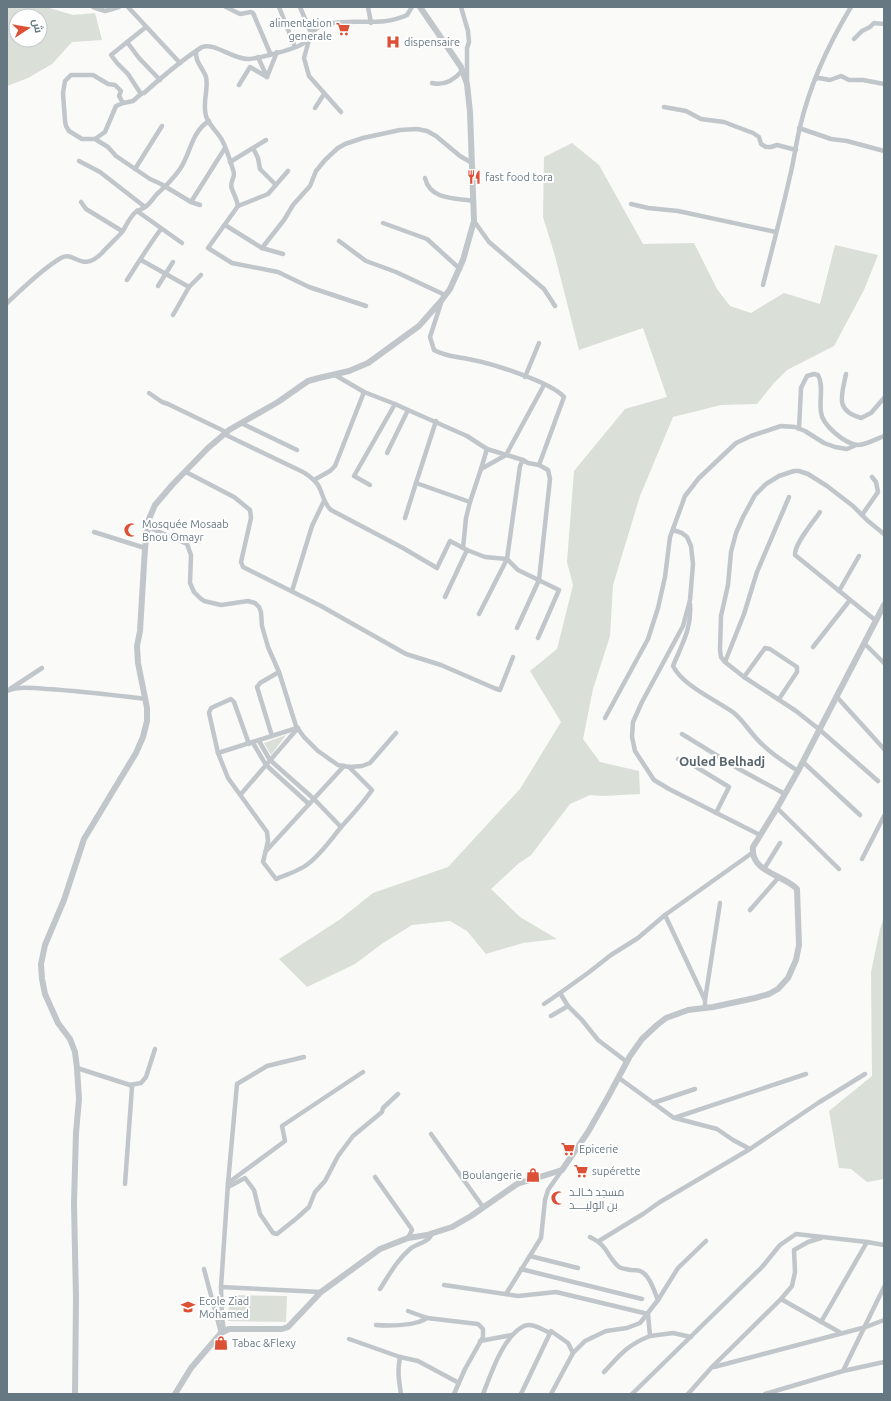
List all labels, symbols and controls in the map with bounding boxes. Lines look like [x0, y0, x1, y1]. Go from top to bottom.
north arrow [8, 8, 48, 48]
place label: alimentation generale [269, 17, 332, 42]
text: ش [29, 18, 45, 34]
supermarket icon: alimentation generale [335, 21, 351, 37]
hospital icon: dispensaire [385, 34, 401, 50]
place label: dispensaire [404, 36, 460, 48]
restaurant icon: fast food tora [466, 169, 482, 185]
place label: fast food tora [485, 171, 553, 183]
place label: Mosquée Mosaab Bnou Omayr [142, 518, 229, 543]
mosque icon: Mosquée Mosaab Bnou Omayr [123, 522, 139, 538]
district label: Ouled Belhadj [679, 754, 765, 768]
supermarket icon: Epicerie [560, 1141, 576, 1157]
place label: Epicerie [579, 1143, 618, 1155]
supermarket icon: supérette [573, 1163, 589, 1179]
place label: supérette [592, 1165, 641, 1177]
shop icon: Boulangerie [525, 1167, 541, 1183]
place label: Boulangerie [462, 1169, 522, 1181]
place label: مسجد خـالـد بن الوليــــد [569, 1186, 624, 1212]
mosque icon: مسجد خـالـد بن الوليــــد [550, 1190, 566, 1206]
place label: Ecole Ziad Mohamed [199, 1295, 249, 1320]
school or university icon: Ecole Ziad Mohamed [180, 1299, 196, 1315]
shop icon: Tabac &Flexy [213, 1335, 229, 1351]
place label: Tabac &Flexy [232, 1337, 297, 1349]

